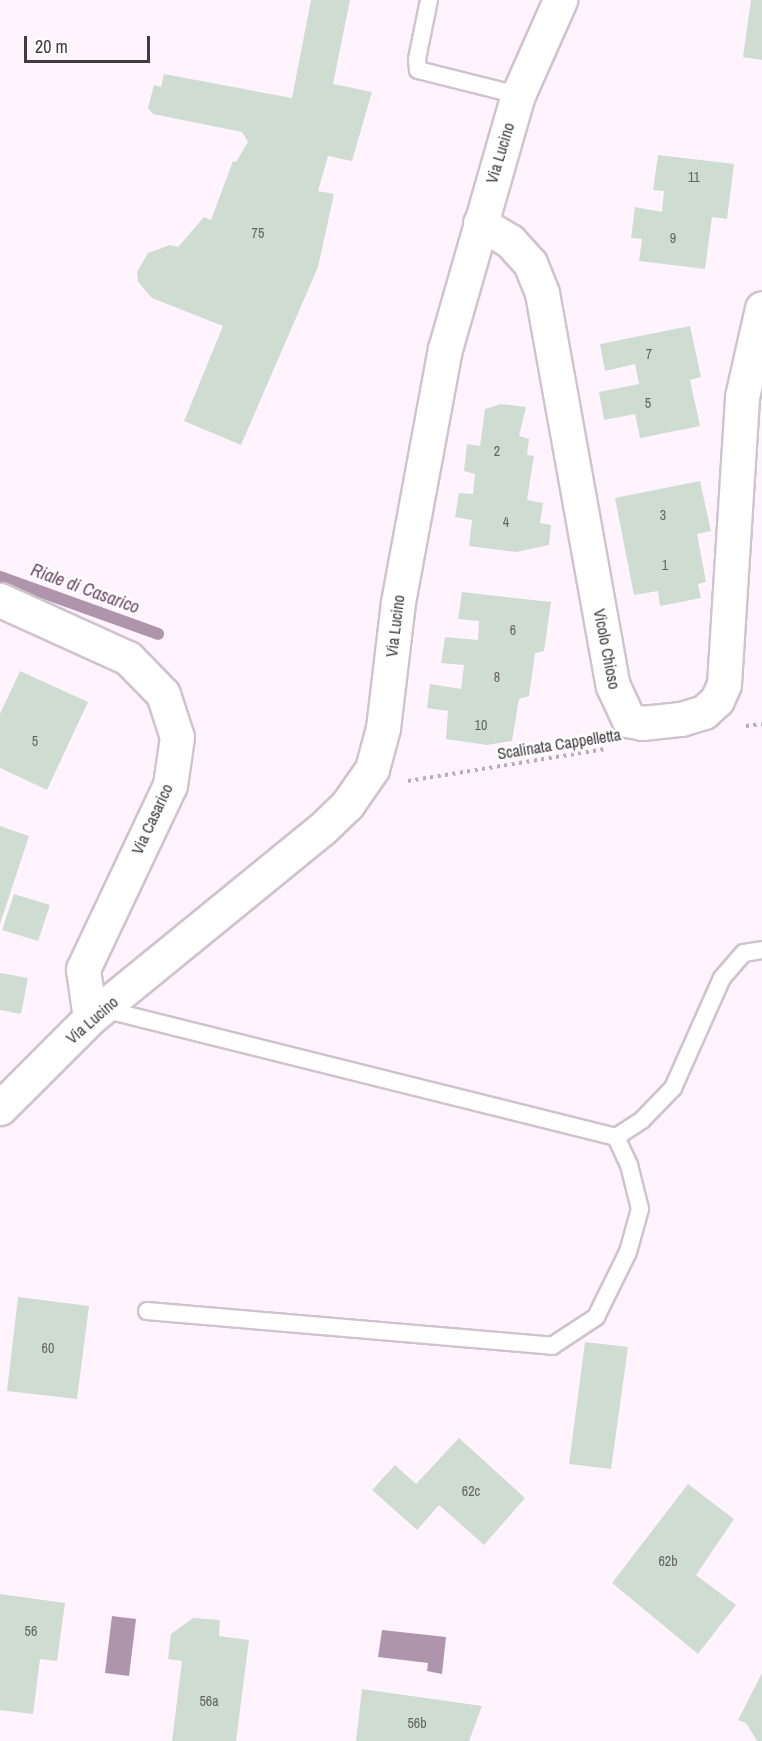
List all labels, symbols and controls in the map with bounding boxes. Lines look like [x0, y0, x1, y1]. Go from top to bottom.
scale bar [27, 24, 153, 62]
text: 20 m [35, 34, 68, 59]
street label: Via Lucino [482, 120, 518, 186]
house number: 11 [688, 169, 700, 185]
house number: 75 [252, 225, 264, 241]
house number: 9 [670, 230, 676, 246]
house number: 7 [646, 346, 652, 362]
house number: 5 [645, 395, 651, 411]
house number: 2 [494, 443, 500, 459]
house number: 3 [660, 507, 666, 523]
house number: 4 [503, 514, 509, 530]
house number: 1 [662, 557, 668, 573]
water label: Riale di Casarico [28, 559, 142, 619]
street label: Via Lucino [382, 594, 408, 658]
street label: Vicolo Chioso [590, 607, 624, 691]
house number: 6 [510, 622, 516, 638]
house number: 8 [494, 669, 500, 685]
house number: 10 [475, 717, 487, 733]
street label: Scalinata Cappelletta [496, 725, 622, 763]
house number: 5 [32, 733, 38, 749]
street label: Via Casarico [127, 781, 177, 857]
street label: Via Lucino [62, 992, 122, 1048]
house number: 60 [42, 1340, 54, 1356]
house number: 62c [462, 1483, 480, 1499]
house number: 62b [658, 1553, 678, 1569]
house number: 56 [25, 1623, 37, 1639]
house number: 56a [199, 1693, 219, 1709]
house number: 56b [407, 1715, 427, 1731]

